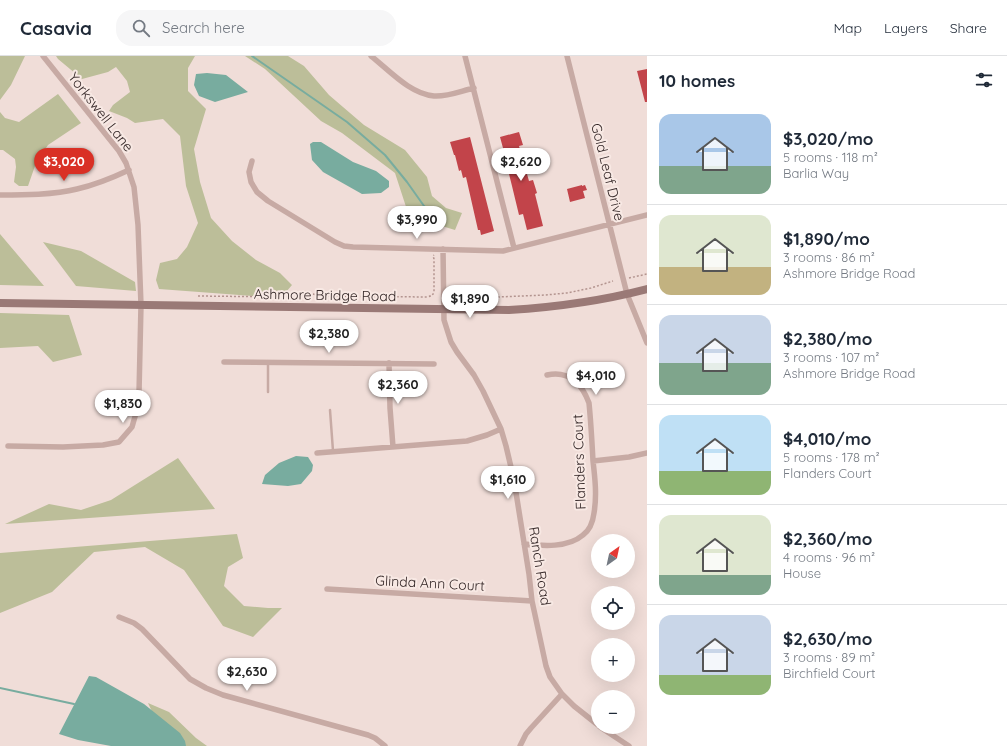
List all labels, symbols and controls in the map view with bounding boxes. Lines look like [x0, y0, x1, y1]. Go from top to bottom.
search box [116, 10, 396, 46]
text: Casavia [20, 16, 92, 40]
icon: search [130, 17, 152, 39]
text: Search here [162, 18, 245, 37]
text: Map [833, 19, 862, 37]
text: Layers [884, 19, 928, 37]
text: Share [950, 19, 987, 37]
street label: Yorkswell Lane [64, 69, 138, 155]
icon: filters [973, 69, 995, 91]
text: 10 homes [659, 70, 735, 91]
street label: Gold Leaf Drive [587, 121, 629, 223]
text: $3,020/mo [783, 128, 873, 149]
icon: home [691, 130, 739, 178]
pin: $3,020 [31, 148, 97, 182]
pin: $2,620 [488, 148, 554, 182]
text: 5 rooms · 118 m² [783, 149, 878, 165]
text: $3,020 [43, 153, 85, 169]
text: $2,620 [500, 153, 542, 169]
text: Barlia Way [783, 165, 849, 181]
pin: $3,990 [384, 206, 450, 240]
text: $3,990 [396, 211, 438, 227]
text: $1,890/mo [783, 228, 870, 249]
icon: home [691, 231, 739, 279]
text: 3 rooms · 86 m² [783, 249, 875, 265]
text: Ashmore Bridge Road [783, 265, 915, 281]
street label: Ashmore Bridge Road [254, 285, 396, 305]
pin: $1,890 [437, 285, 503, 319]
text: $1,890 [451, 290, 489, 306]
pin: $2,380 [296, 320, 362, 354]
text: $2,380 [309, 325, 349, 341]
text: $2,380/mo [783, 328, 872, 349]
icon: home [691, 331, 739, 379]
text: 3 rooms · 107 m² [783, 349, 879, 365]
pin: $4,010 [563, 362, 629, 396]
text: Ashmore Bridge Road [783, 365, 915, 381]
text: $4,010 [576, 367, 616, 383]
pin: $2,360 [365, 371, 431, 405]
text: $2,360 [378, 376, 418, 392]
pin: $1,830 [90, 390, 156, 424]
text: $1,830 [104, 395, 142, 411]
street label: Flanders Court [568, 414, 590, 510]
text: $4,010/mo [783, 428, 871, 449]
icon: home [691, 431, 739, 479]
text: 5 rooms · 178 m² [783, 449, 880, 465]
text: Flanders Court [783, 465, 872, 481]
pin: $1,610 [475, 466, 541, 500]
text: $1,610 [490, 471, 526, 487]
street label: Ranch Road [525, 525, 555, 607]
text: $2,360/mo [783, 528, 872, 549]
icon: home [691, 531, 739, 579]
north arrow [591, 534, 635, 578]
map controls [591, 534, 635, 734]
text: 4 rooms · 96 m² [783, 549, 875, 565]
text: House [783, 565, 821, 581]
street label: Glinda Ann Court [375, 571, 485, 595]
button: locate [591, 586, 635, 630]
text: $2,630/mo [783, 628, 872, 649]
icon: home [691, 631, 739, 679]
button: + [591, 638, 635, 682]
text: 3 rooms · 89 m² [783, 649, 875, 665]
pin: $2,630 [214, 658, 280, 692]
text: $2,630 [227, 663, 267, 679]
text: Birchfield Court [783, 665, 875, 681]
button: − [591, 690, 635, 734]

